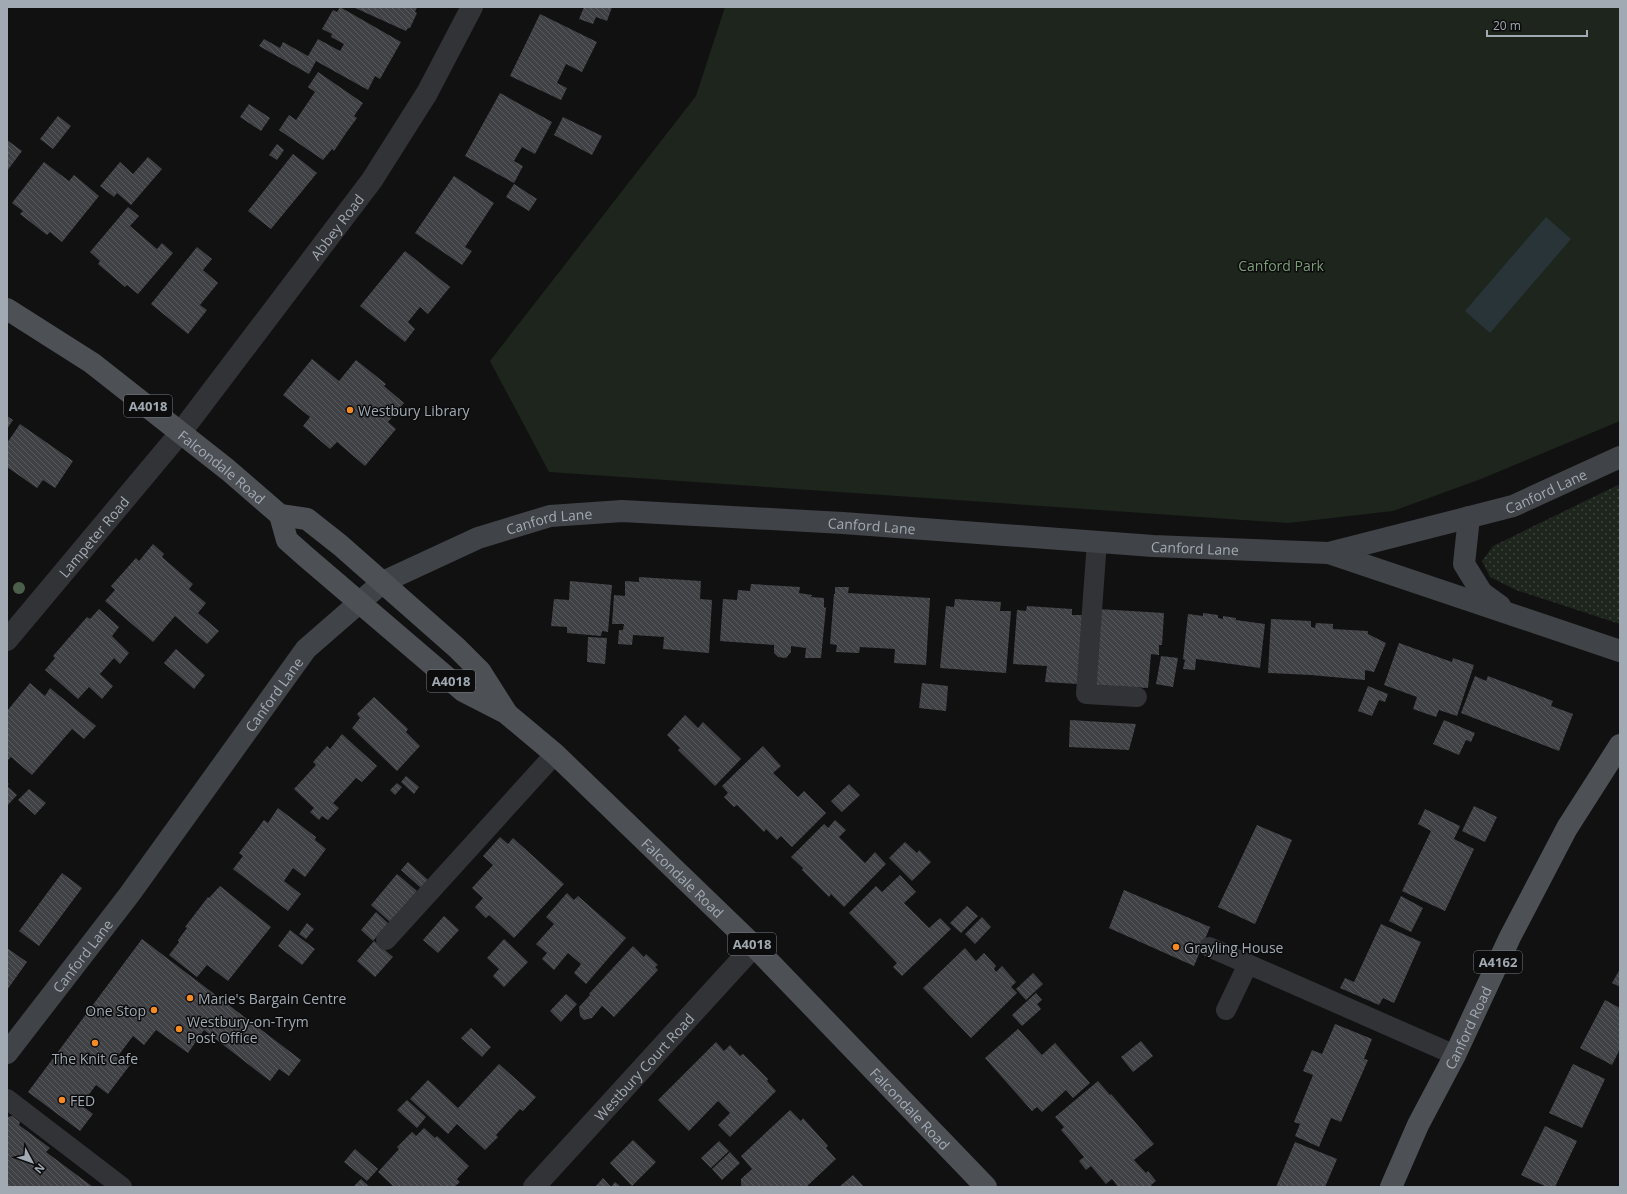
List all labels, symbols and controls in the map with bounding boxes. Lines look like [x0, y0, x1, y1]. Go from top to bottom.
scale bar [1487, 12, 1587, 38]
text: 20 m [1493, 17, 1521, 34]
street label: Abbey Road [306, 190, 368, 263]
park label: Canford Park [1238, 256, 1324, 275]
road number: A4018 [124, 395, 172, 417]
place label: Westbury Library [358, 401, 471, 420]
marker: Westbury Library [345, 405, 355, 415]
street label: Falcondale Road [175, 425, 270, 508]
street label: Canford Lane [1503, 464, 1590, 517]
street label: Lampeter Road [54, 492, 133, 581]
street label: Canford Lane [504, 504, 593, 538]
street label: Canford Lane [827, 513, 916, 538]
street label: Canford Lane [1151, 536, 1239, 559]
street label: Canford Lane [240, 653, 307, 735]
road number: A4018 [427, 670, 475, 692]
street label: Falcondale Road [638, 834, 728, 922]
street label: Canford Lane [48, 915, 117, 996]
road number: A4018 [728, 933, 776, 955]
place label: Grayling House [1184, 938, 1284, 957]
marker: Grayling House [1171, 942, 1181, 952]
road number: A4162 [1474, 951, 1522, 973]
street label: Canford Road [1440, 983, 1495, 1072]
place label: Marie's Bargain Centre [198, 989, 347, 1008]
marker: Marie's Bargain Centre [185, 993, 195, 1003]
place label: One Stop [85, 1001, 146, 1020]
marker: One Stop [149, 1005, 159, 1015]
street label: Westbury Court Road [590, 1009, 698, 1125]
place label: Westbury-on-Trym Post Office [187, 1012, 309, 1047]
marker: Westbury-on-Trym Post Office [174, 1024, 184, 1034]
marker: The Knit Cafe [90, 1038, 100, 1048]
place label: The Knit Cafe [52, 1049, 138, 1068]
street label: Falcondale Road [866, 1063, 954, 1154]
place label: FED [70, 1091, 95, 1110]
marker: FED [57, 1095, 67, 1105]
north arrow [12, 1142, 52, 1182]
text: N [31, 1161, 49, 1177]

